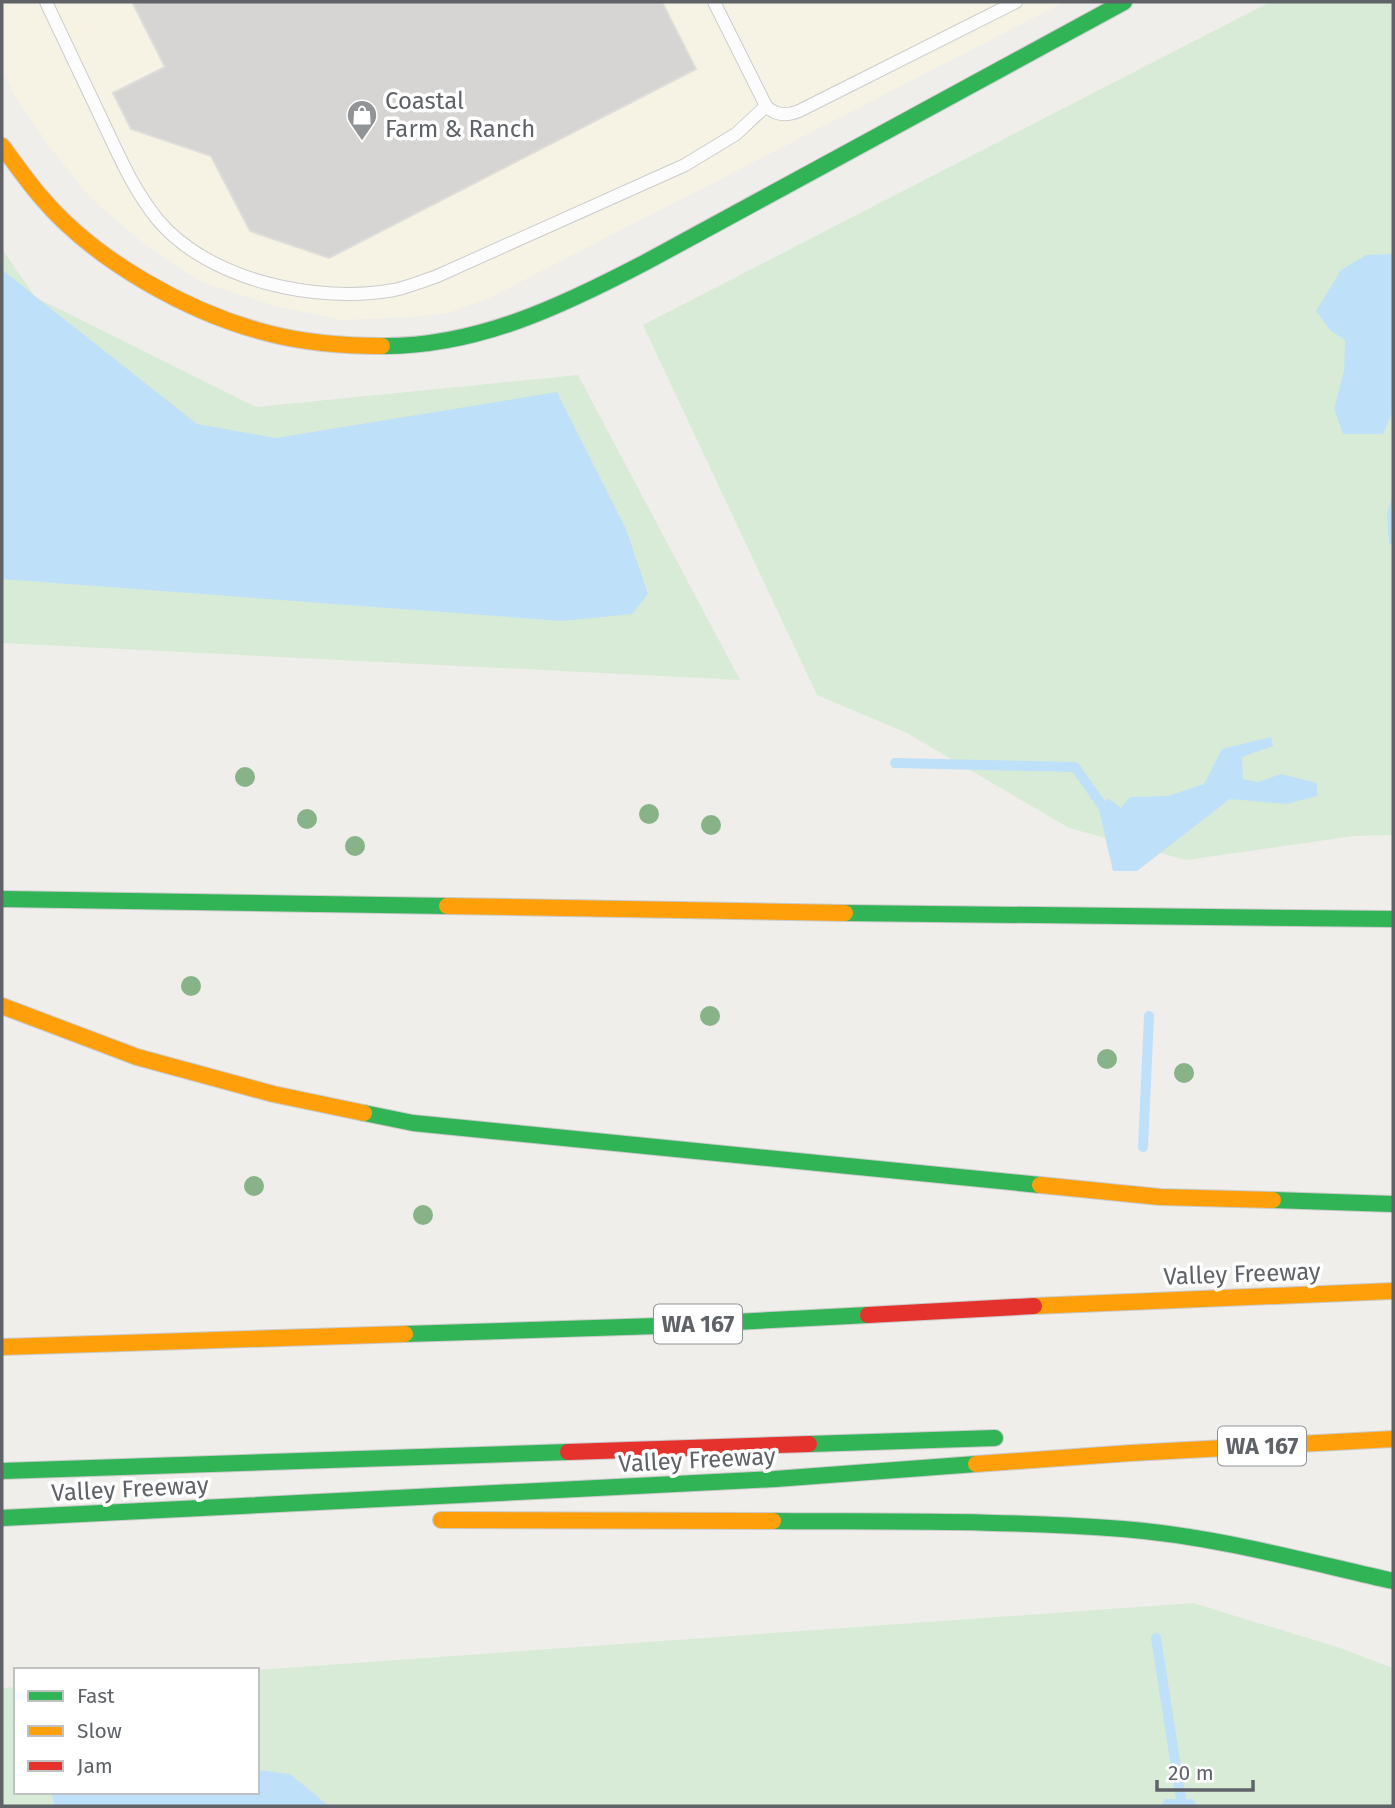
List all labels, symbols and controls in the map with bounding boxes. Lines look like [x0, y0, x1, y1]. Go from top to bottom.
place label: Coastal Farm & Ranch [385, 87, 535, 143]
shop icon: Coastal Farm & Ranch [345, 98, 379, 142]
street label: Valley Freeway [1163, 1257, 1321, 1291]
road number: WA 167 [654, 1304, 742, 1344]
road number: WA 167 [1218, 1427, 1306, 1466]
street label: Valley Freeway [618, 1442, 776, 1478]
street label: Valley Freeway [51, 1471, 209, 1507]
legend [14, 1668, 259, 1794]
text: Fast [77, 1683, 115, 1709]
text: Slow [77, 1718, 122, 1744]
scale bar [1157, 1748, 1253, 1792]
text: Jam [77, 1753, 113, 1779]
text: 20 m [1168, 1760, 1214, 1786]

